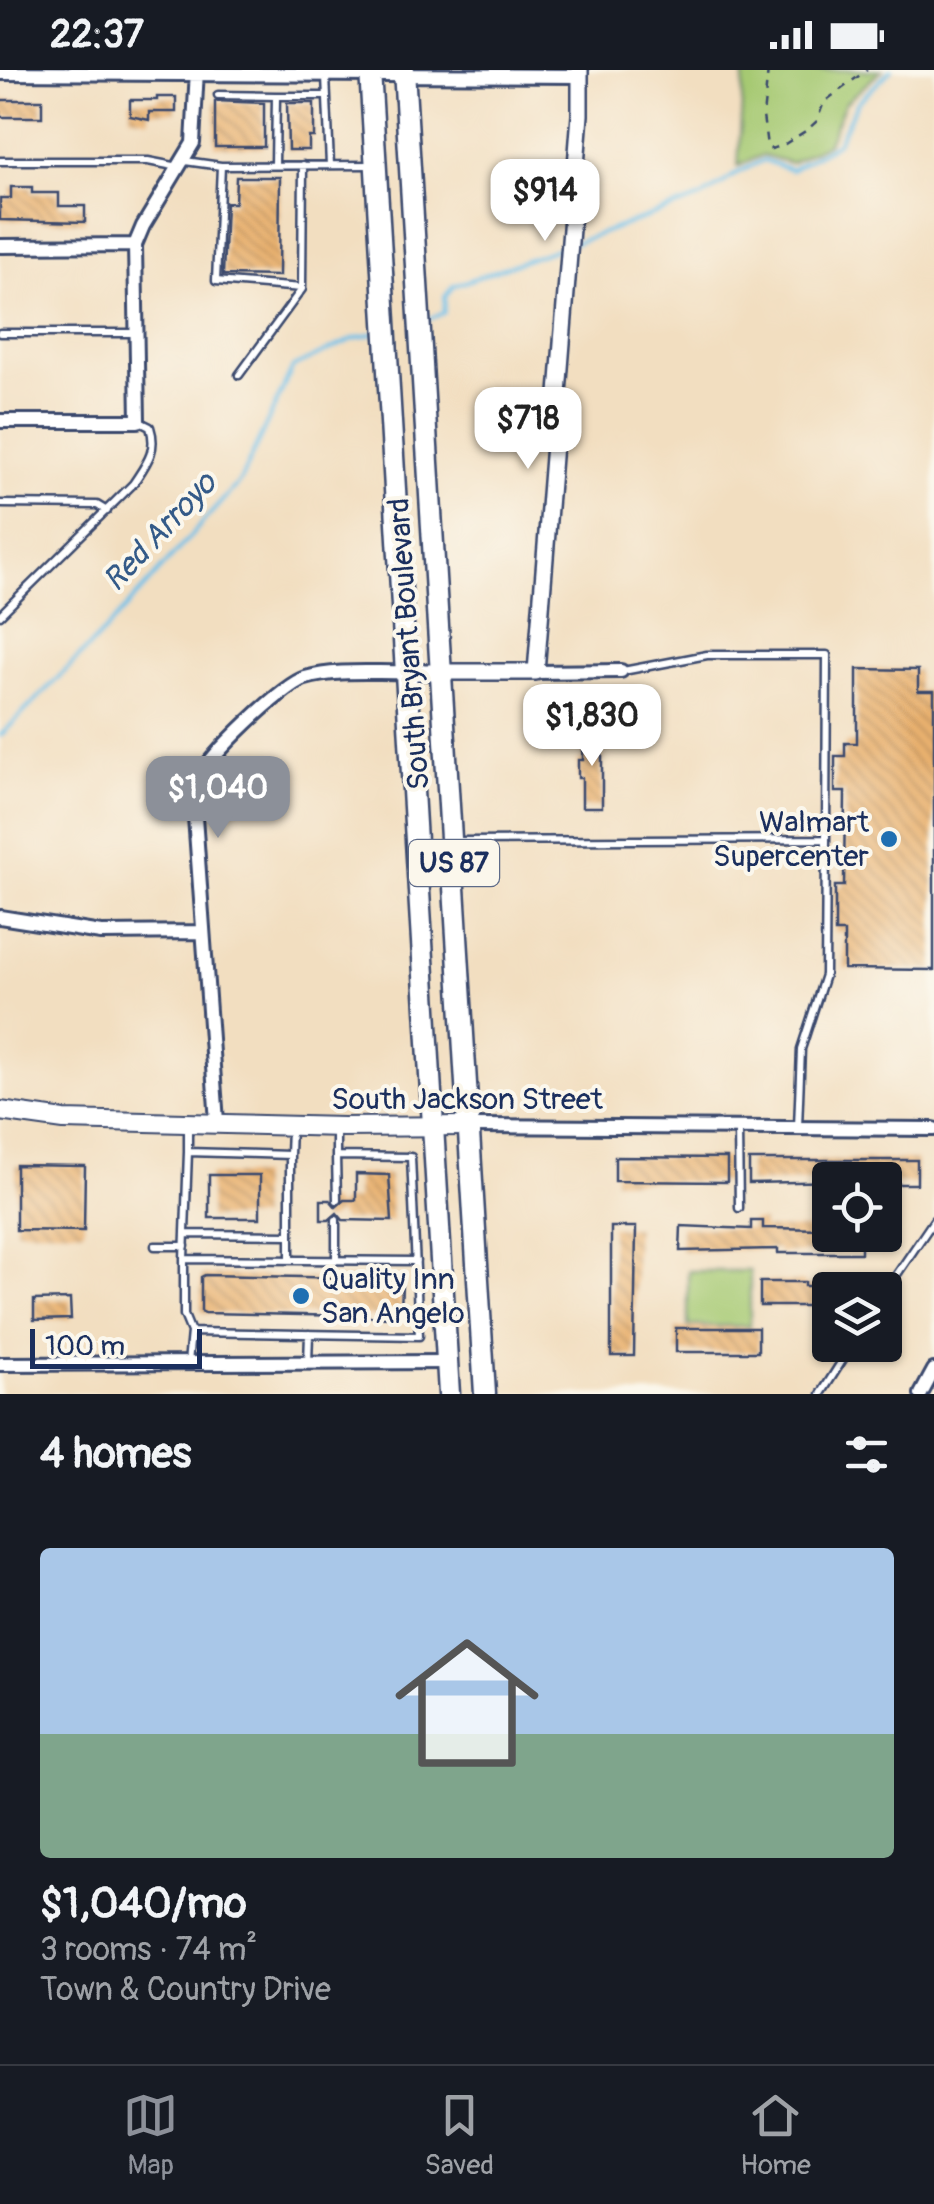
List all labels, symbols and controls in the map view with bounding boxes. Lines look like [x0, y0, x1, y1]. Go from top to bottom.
text: 22:37 [50, 11, 144, 59]
pin: $914 [486, 159, 604, 244]
text: $914 [513, 171, 577, 211]
pin: $718 [469, 387, 587, 472]
text: $718 [497, 399, 559, 439]
water label: Red Arroyo [95, 462, 227, 600]
street label: South Bryant Boulevard [380, 497, 438, 791]
pin: $1,830 [511, 684, 673, 769]
text: $1,830 [545, 696, 639, 736]
pin: $1,040 [137, 756, 299, 841]
text: $1,040 [168, 768, 268, 808]
place label: Walmart Supercenter [713, 804, 870, 875]
marker: Walmart Supercenter [878, 828, 900, 850]
road number: US 87 [409, 840, 499, 886]
street label: South Jackson Street [331, 1081, 604, 1118]
map controls [812, 1162, 902, 1362]
button: locate [812, 1162, 902, 1252]
place label: Quality Inn San Angelo [321, 1261, 465, 1332]
button: layers [812, 1272, 902, 1362]
marker: Quality Inn San Angelo [290, 1285, 312, 1307]
scale bar [30, 1324, 202, 1368]
text: 100 m [45, 1329, 125, 1364]
icon: filters [839, 1427, 894, 1482]
text: 4 homes [40, 1428, 191, 1480]
icon: home [377, 1613, 557, 1793]
text: $1,040/mo [40, 1878, 247, 1930]
text: 3 rooms · 74 m² [40, 1930, 257, 1970]
text: Town & Country Drive [40, 1970, 331, 2010]
tab: Map [123, 2088, 178, 2183]
tab: Saved [424, 2088, 494, 2183]
tab: Home [740, 2088, 811, 2183]

